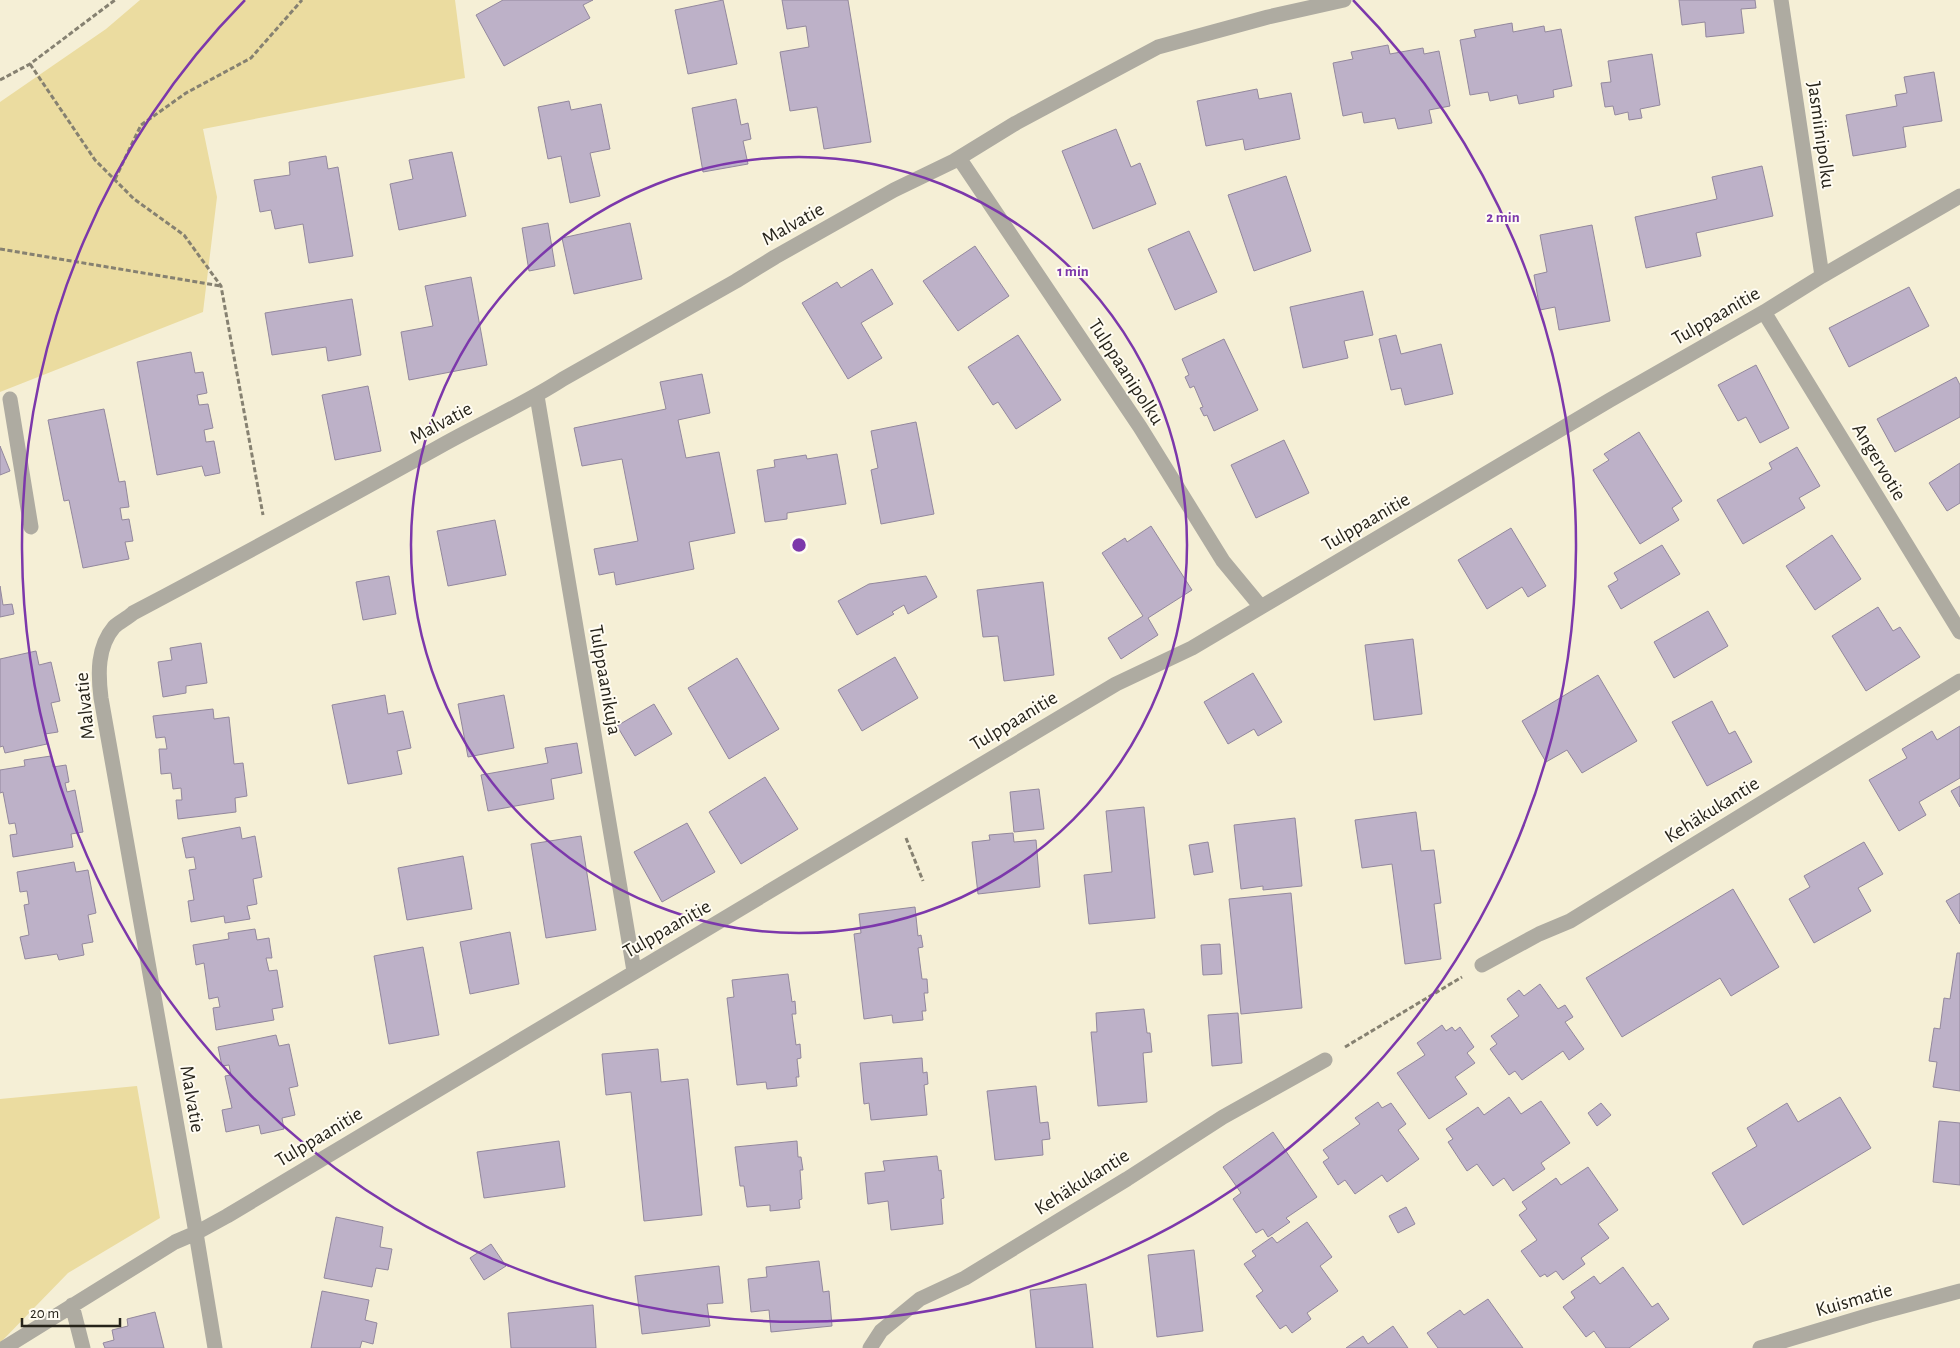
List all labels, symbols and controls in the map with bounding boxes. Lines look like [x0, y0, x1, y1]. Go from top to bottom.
street label: Jasmiinipolku [1804, 80, 1838, 190]
street label: Malvatie [759, 199, 827, 249]
text: 2 min [1486, 210, 1520, 225]
text: 1 min [1057, 264, 1089, 279]
street label: Tulppaanitie [1669, 283, 1763, 349]
street label: Tulppaanipolku [1085, 316, 1167, 428]
street label: Malvatie [406, 398, 476, 448]
street label: Angervotie [1848, 420, 1910, 504]
street label: Tulppaanitie [1319, 489, 1413, 555]
centre of rings [790, 536, 808, 554]
street label: Tulppaanikuja [586, 624, 624, 736]
street label: Malvatie [72, 671, 98, 741]
street label: Tulppaanitie [967, 687, 1061, 755]
street label: Kehäkukantie [1661, 773, 1763, 847]
street label: Tulppaanitie [620, 896, 714, 962]
street label: Malvatie [176, 1064, 208, 1134]
street label: Tulppaanitie [272, 1103, 366, 1171]
street label: Kehäkukantie [1031, 1145, 1133, 1219]
street label: Kuismatie [1813, 1280, 1895, 1320]
scale bar [22, 1296, 120, 1328]
text: 20 m [30, 1306, 59, 1321]

